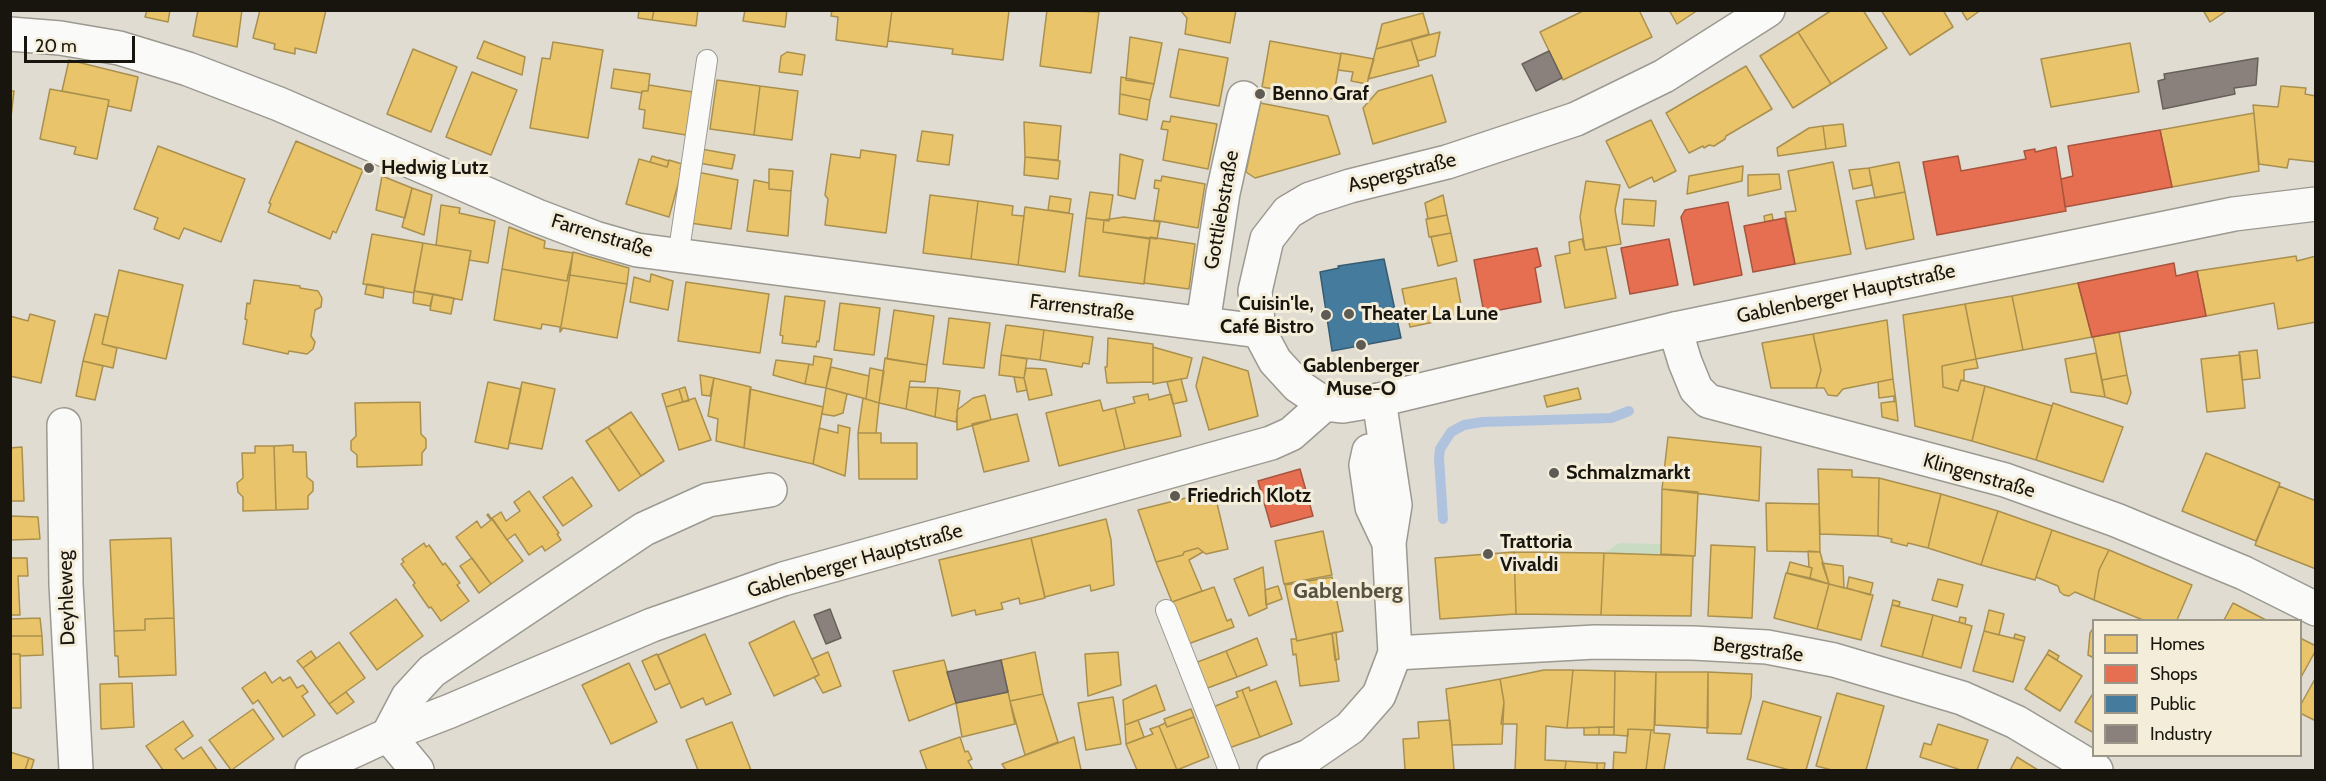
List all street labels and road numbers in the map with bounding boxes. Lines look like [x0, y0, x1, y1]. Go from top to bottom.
street label: Aspergstraße [1345, 148, 1459, 198]
street label: Gottliebstraße [1200, 149, 1244, 271]
street label: Farrenstraße [548, 209, 656, 263]
street label: Gablenberger Hauptstraße [1734, 259, 1958, 329]
street label: Farrenstraße [1028, 290, 1136, 326]
street label: Klingenstraße [1920, 449, 2038, 503]
street label: Gablenberger Hauptstraße [745, 519, 965, 603]
street label: Deyhleweg [53, 550, 81, 646]
street label: Bergstraße [1711, 633, 1805, 667]

